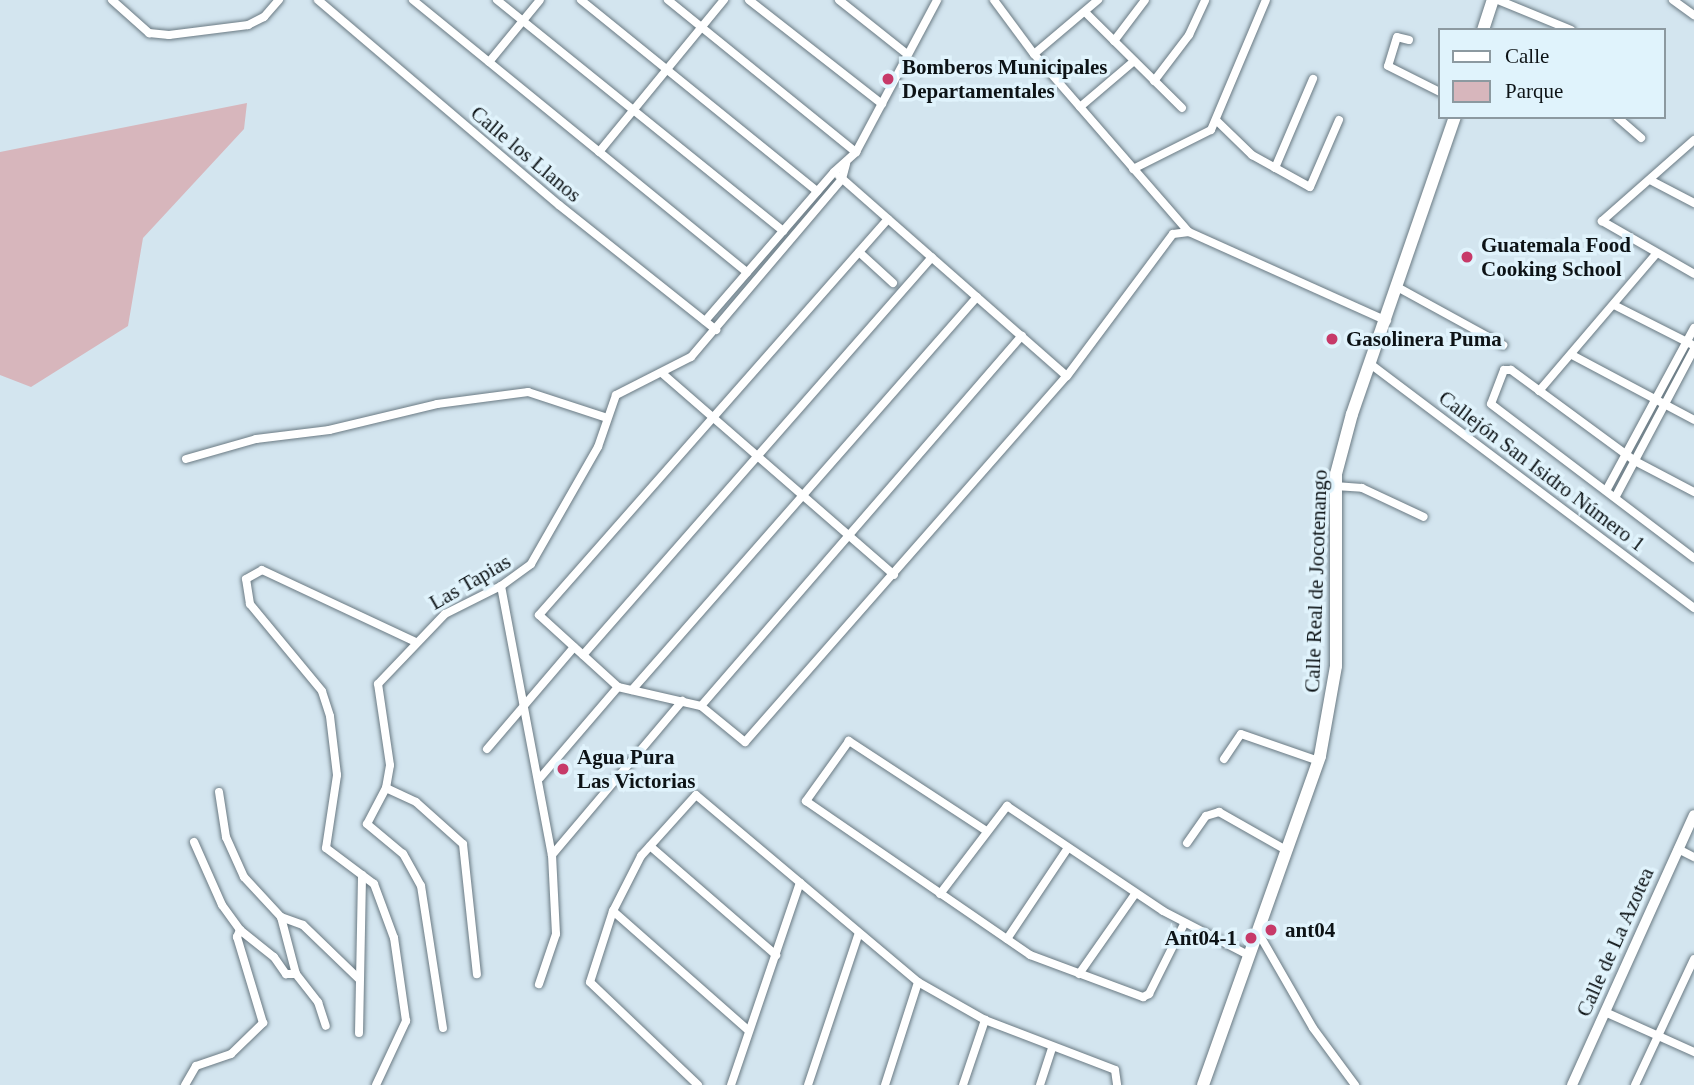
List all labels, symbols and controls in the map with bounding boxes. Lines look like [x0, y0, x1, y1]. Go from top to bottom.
legend [1438, 28, 1666, 119]
text: Calle [1505, 44, 1549, 68]
place label: Bomberos Municipales Departamentales [902, 54, 1108, 104]
marker: Bomberos Municipales Departamentales [880, 71, 896, 87]
text: Parque [1505, 79, 1563, 103]
street label: Calle los Llanos [466, 100, 586, 208]
place label: Guatemala Food Cooking School [1481, 232, 1631, 282]
marker: Guatemala Food Cooking School [1459, 249, 1475, 265]
place label: Gasolinera Puma [1346, 326, 1502, 352]
marker: Gasolinera Puma [1324, 331, 1340, 347]
street label: Callejón San Isidro Número 1 [1434, 385, 1650, 557]
street label: Calle Real de Jocotenango [1300, 469, 1332, 693]
street label: Las Tapias [425, 549, 515, 615]
place label: Agua Pura Las Victorias [577, 744, 696, 794]
marker: Agua Pura Las Victorias [555, 761, 571, 777]
street label: Calle de La Azotea [1571, 863, 1659, 1021]
place label: ant04 [1285, 917, 1335, 943]
marker: ant04 [1263, 922, 1279, 938]
place label: Ant04-1 [1165, 925, 1237, 951]
marker: Ant04-1 [1243, 930, 1259, 946]

